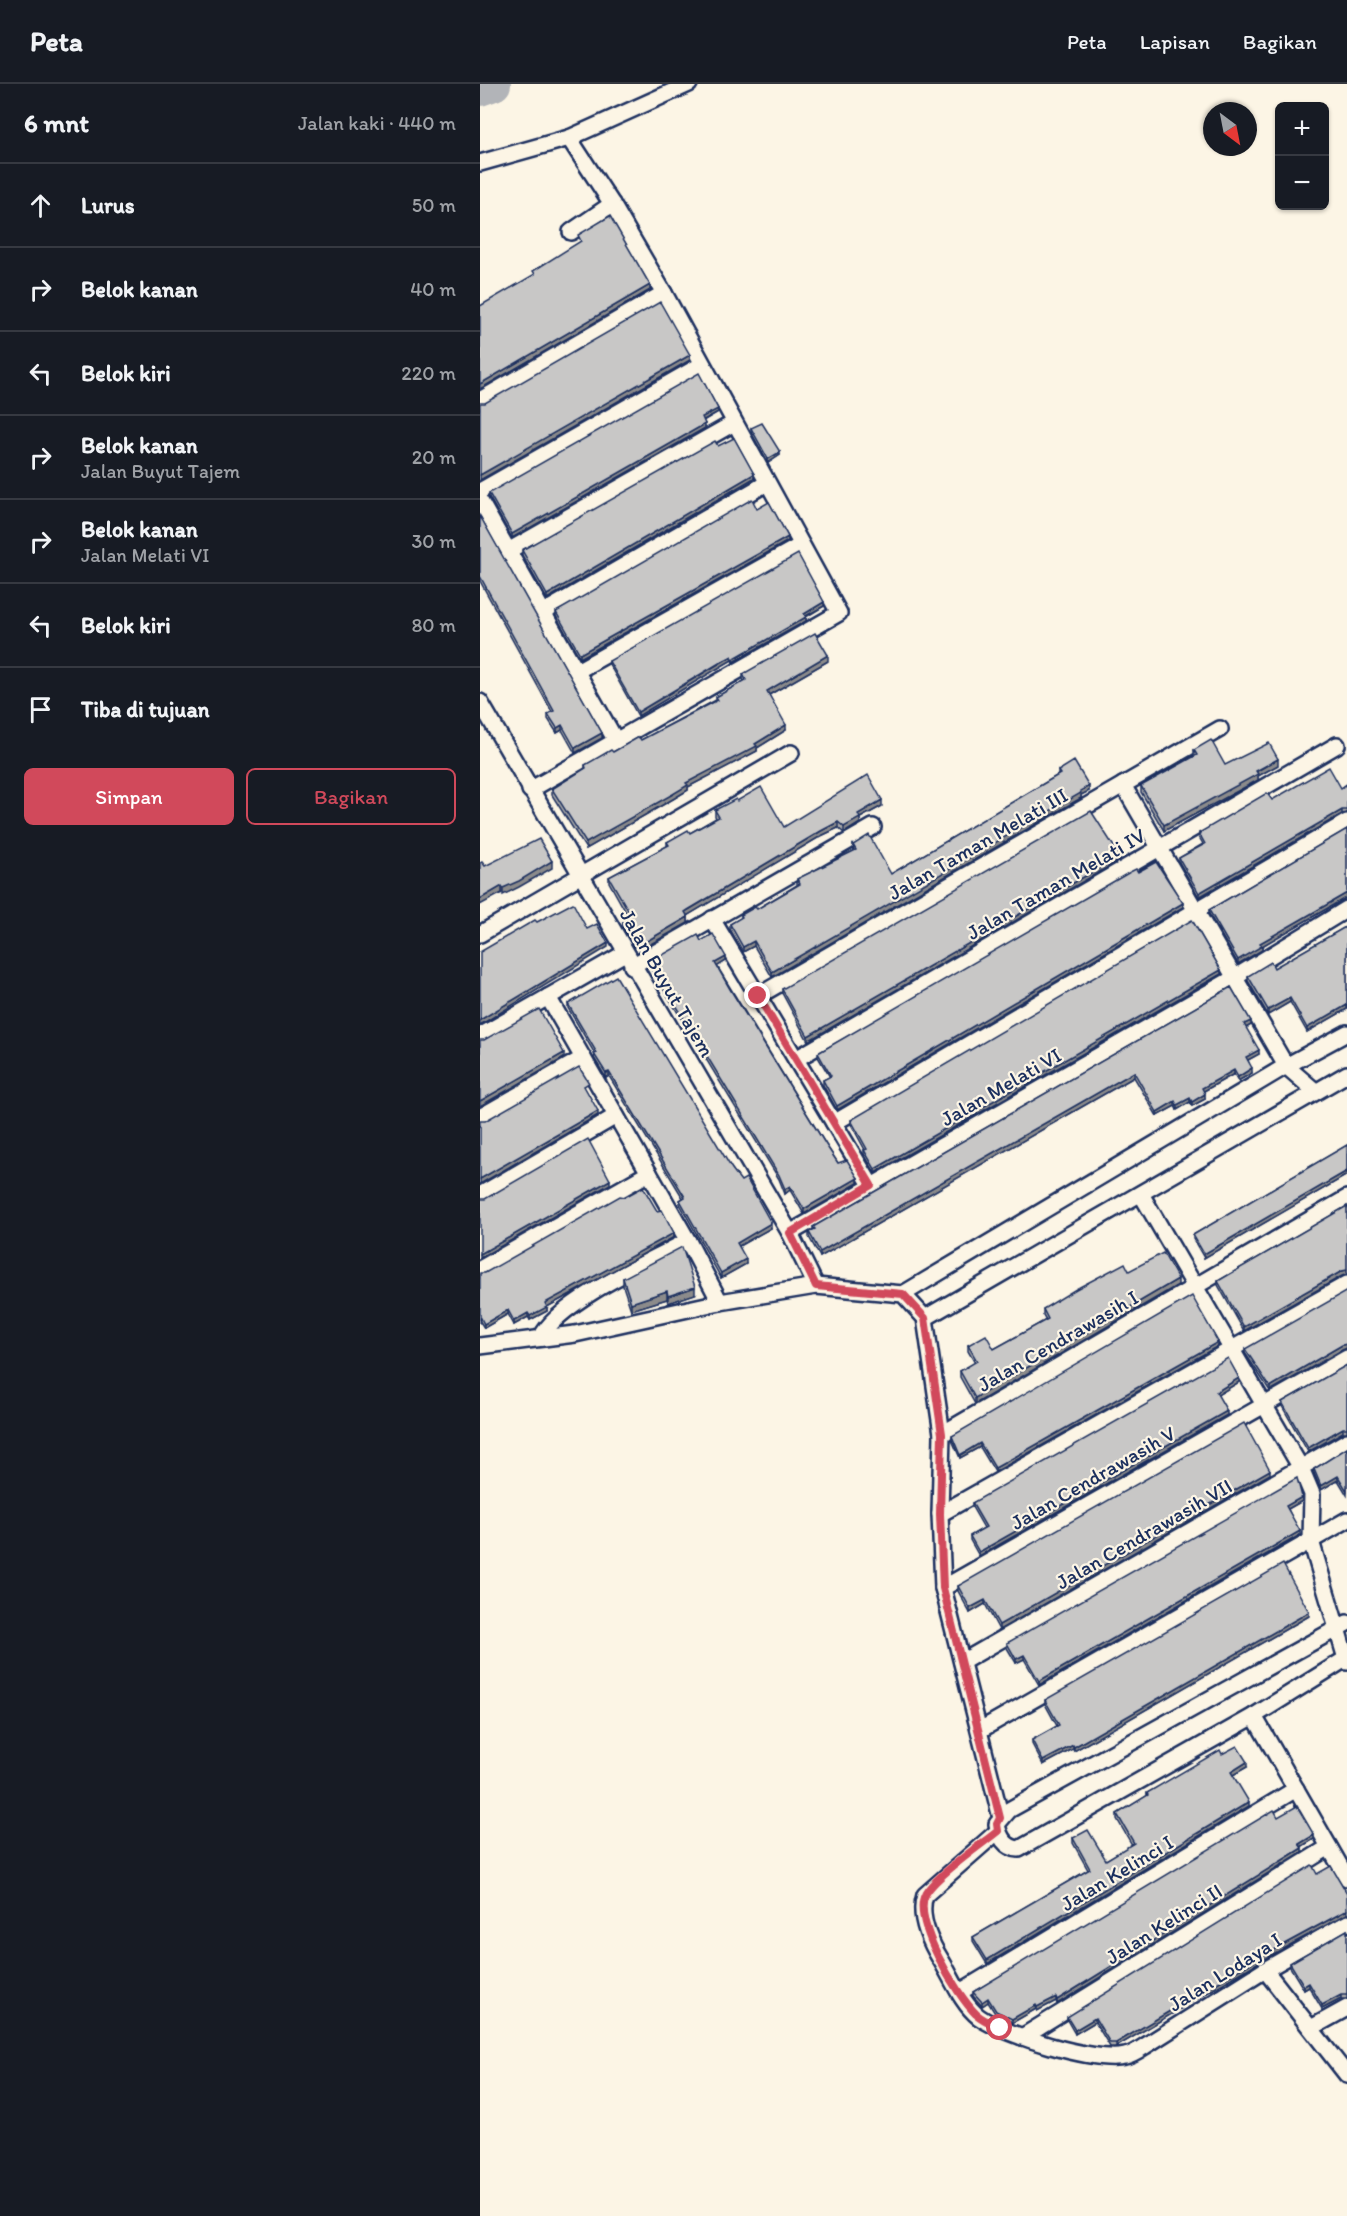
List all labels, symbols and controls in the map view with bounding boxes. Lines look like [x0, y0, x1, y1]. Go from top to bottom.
text: Peta [30, 24, 83, 58]
text: Peta [1067, 29, 1107, 54]
text: Lapisan [1140, 29, 1210, 54]
text: Bagikan [1243, 29, 1317, 54]
north arrow [1203, 102, 1257, 156]
map controls [1275, 102, 1329, 210]
button: + [1275, 102, 1329, 156]
text: 6 mnt [24, 107, 89, 139]
text: Jalan kaki · 440 m [298, 111, 456, 135]
button: − [1275, 156, 1329, 210]
icon: ahead [24, 189, 57, 222]
text: Lurus [81, 192, 135, 219]
text: 50 m [412, 193, 456, 217]
icon: right [24, 273, 57, 306]
text: Belok kanan [81, 276, 198, 303]
text: 40 m [410, 277, 456, 301]
icon: left [24, 357, 57, 390]
text: Belok kiri [81, 360, 171, 387]
text: 220 m [401, 361, 456, 385]
text: Belok kanan [81, 432, 198, 459]
icon: right [24, 441, 57, 474]
text: 20 m [412, 445, 456, 469]
text: Jalan Buyut Tajem [81, 459, 240, 483]
text: Belok kanan [81, 516, 198, 543]
icon: right [24, 525, 57, 558]
text: 30 m [411, 529, 456, 553]
text: Jalan Melati VI [81, 543, 210, 567]
icon: left [24, 609, 57, 642]
text: Belok kiri [81, 612, 171, 639]
text: 80 m [411, 613, 456, 637]
icon: arrive [24, 693, 57, 726]
text: Tiba di tujuan [81, 696, 210, 723]
button: Simpan [24, 768, 234, 825]
button: Bagikan [246, 768, 456, 825]
street label: Jalan Taman Melati III [884, 782, 1072, 905]
street label: Jalan Taman Melati IV [962, 822, 1150, 945]
street label: Jalan Buyut Tajem [615, 904, 720, 1062]
route end [744, 982, 770, 1008]
street label: Jalan Melati VI [936, 1042, 1065, 1131]
street label: Jalan Cendrawasih I [973, 1284, 1143, 1397]
street label: Jalan Cendrawasih V [1006, 1420, 1180, 1535]
street label: Jalan Cendrawasih VII [1051, 1473, 1236, 1594]
street label: Jalan Kelinci I [1056, 1829, 1178, 1916]
street label: Jalan Kelinci II [1101, 1878, 1226, 1969]
street label: Jalan Lodaya I [1163, 1927, 1286, 2016]
route start [986, 2014, 1012, 2040]

